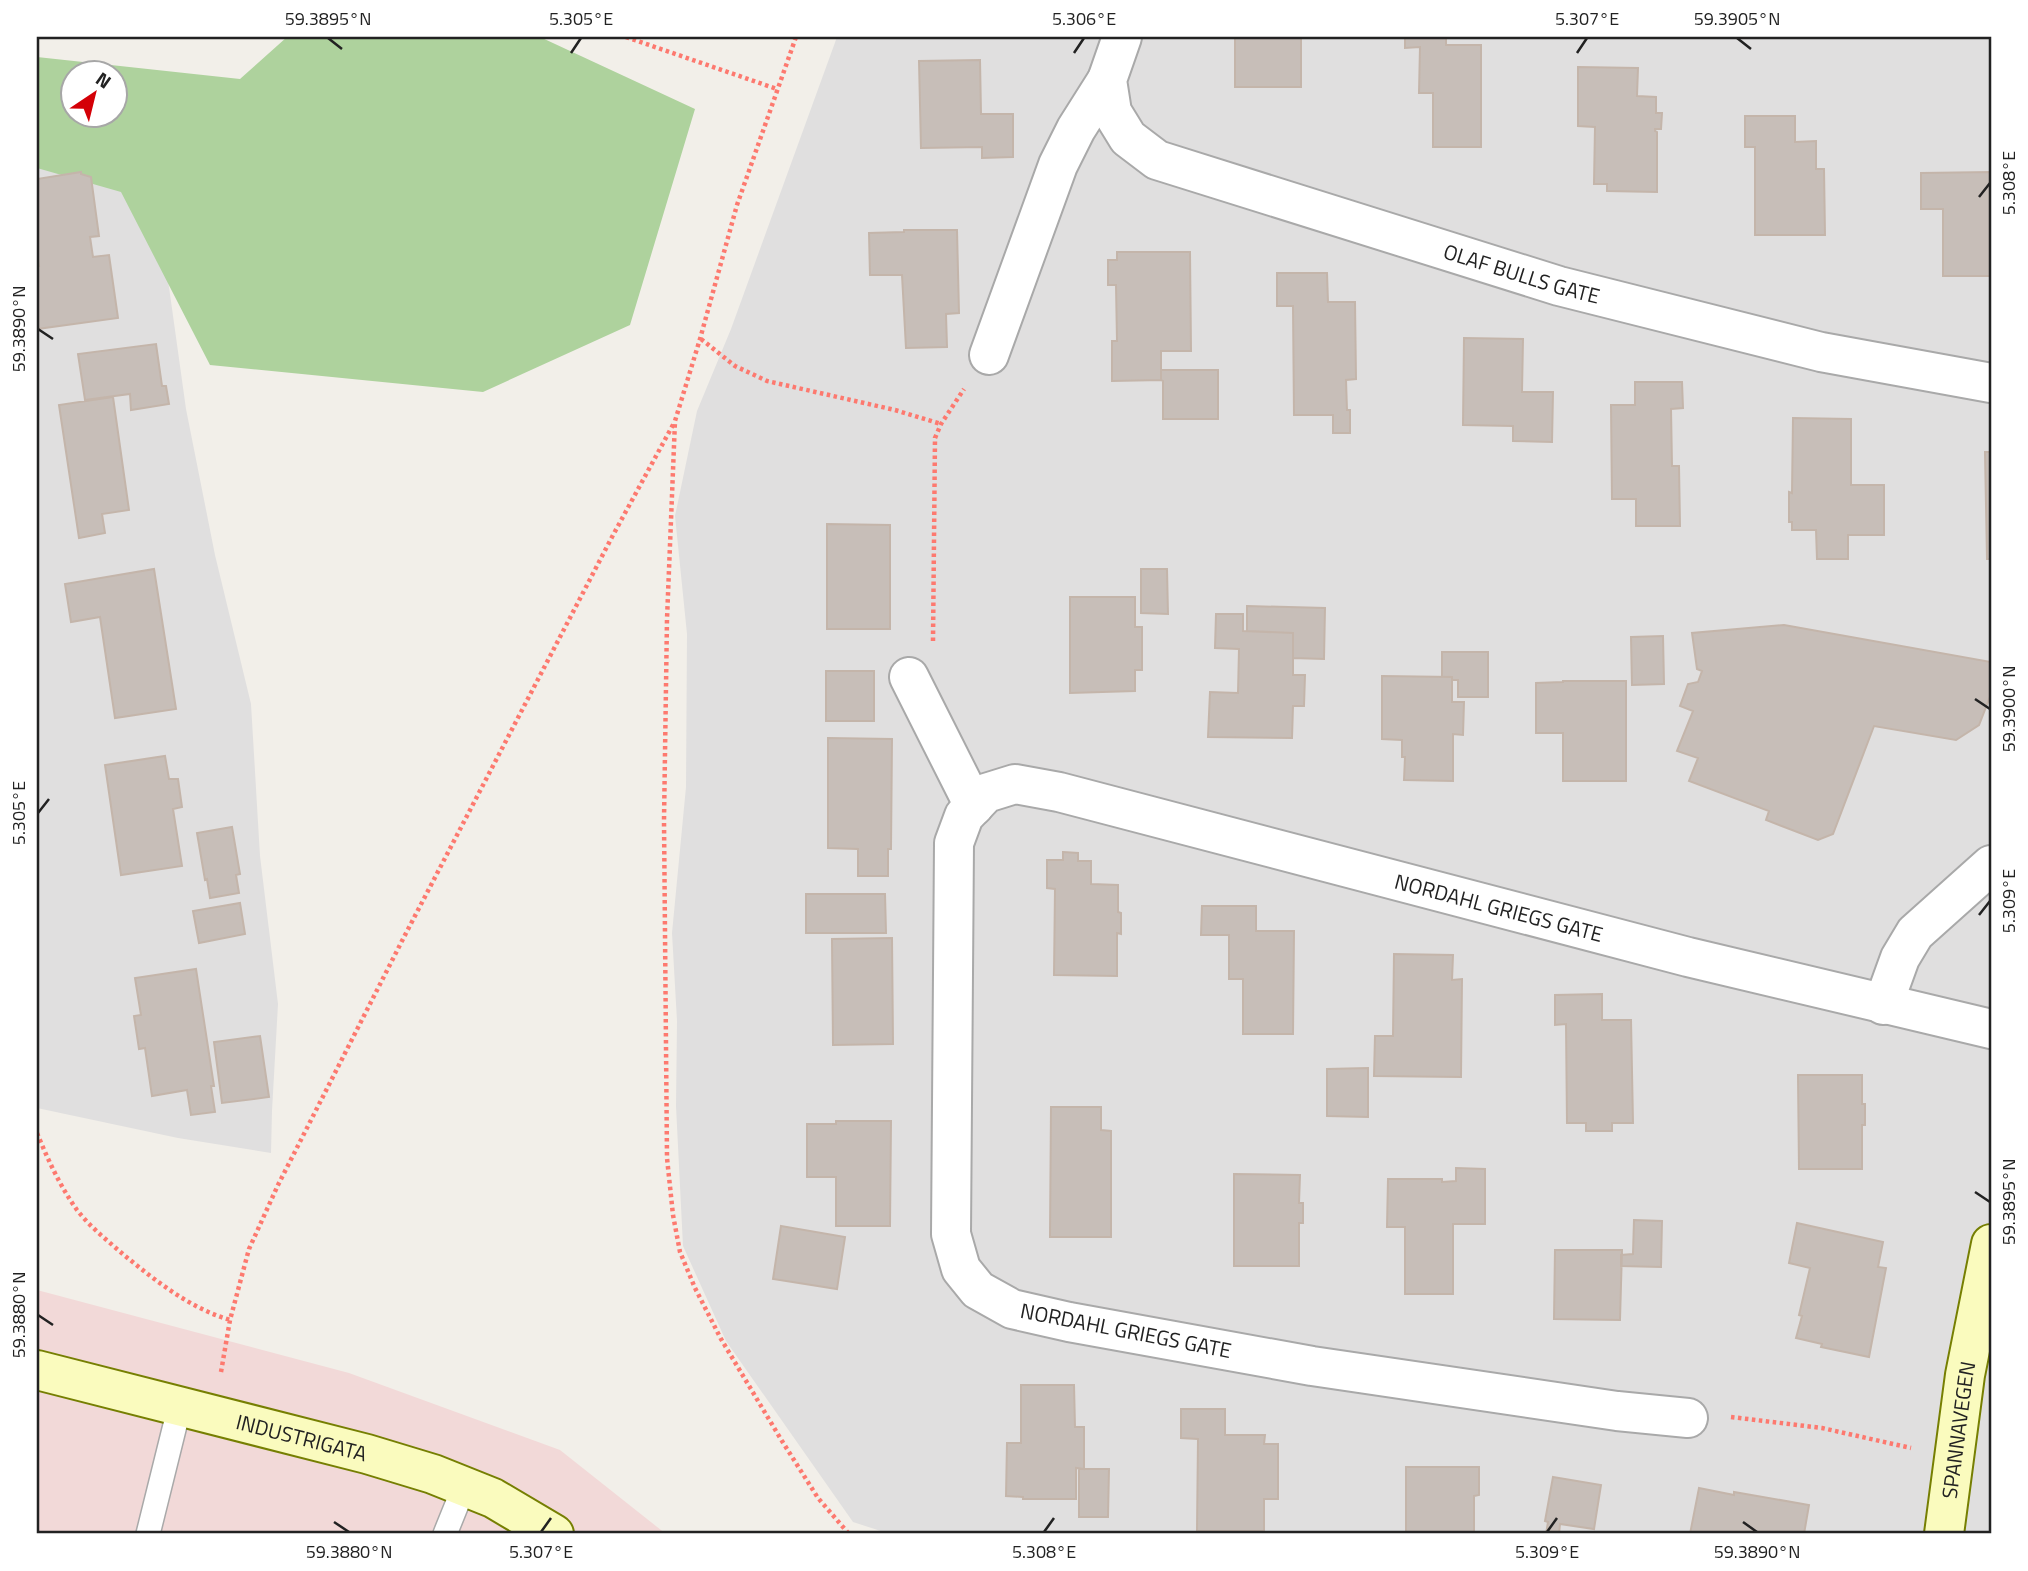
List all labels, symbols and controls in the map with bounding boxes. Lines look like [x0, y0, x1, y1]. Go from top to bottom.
text: 59.3895°N [285, 5, 371, 32]
text: 5.305°E [549, 5, 613, 32]
text: 5.306°E [1052, 5, 1116, 32]
text: 5.307°E [1555, 5, 1619, 32]
text: 59.3905°N [1694, 5, 1780, 32]
north arrow [60, 60, 130, 130]
text: N [90, 64, 118, 95]
text: 5.308°E [1995, 151, 2022, 215]
street label: OLAF BULLS GATE [1440, 235, 1603, 312]
text: 59.3890°N [5, 286, 32, 372]
text: 59.3900°N [1995, 666, 2022, 752]
text: 5.305°E [5, 781, 32, 845]
street label: NORDAHL GRIEGS GATE [1391, 865, 1607, 950]
text: 5.309°E [1995, 869, 2022, 933]
text: 59.3895°N [1995, 1159, 2022, 1245]
text: 59.3880°N [5, 1272, 32, 1358]
street label: NORDAHL GRIEGS GATE [1018, 1294, 1234, 1366]
street label: SPANNAVEGEN [1933, 1358, 1983, 1501]
street label: INDUSTRIGATA [233, 1405, 371, 1469]
text: 59.3880°N [306, 1538, 392, 1565]
text: 5.307°E [509, 1538, 573, 1565]
text: 5.308°E [1012, 1538, 1076, 1565]
text: 5.309°E [1515, 1538, 1579, 1565]
text: 59.3890°N [1714, 1538, 1800, 1565]

